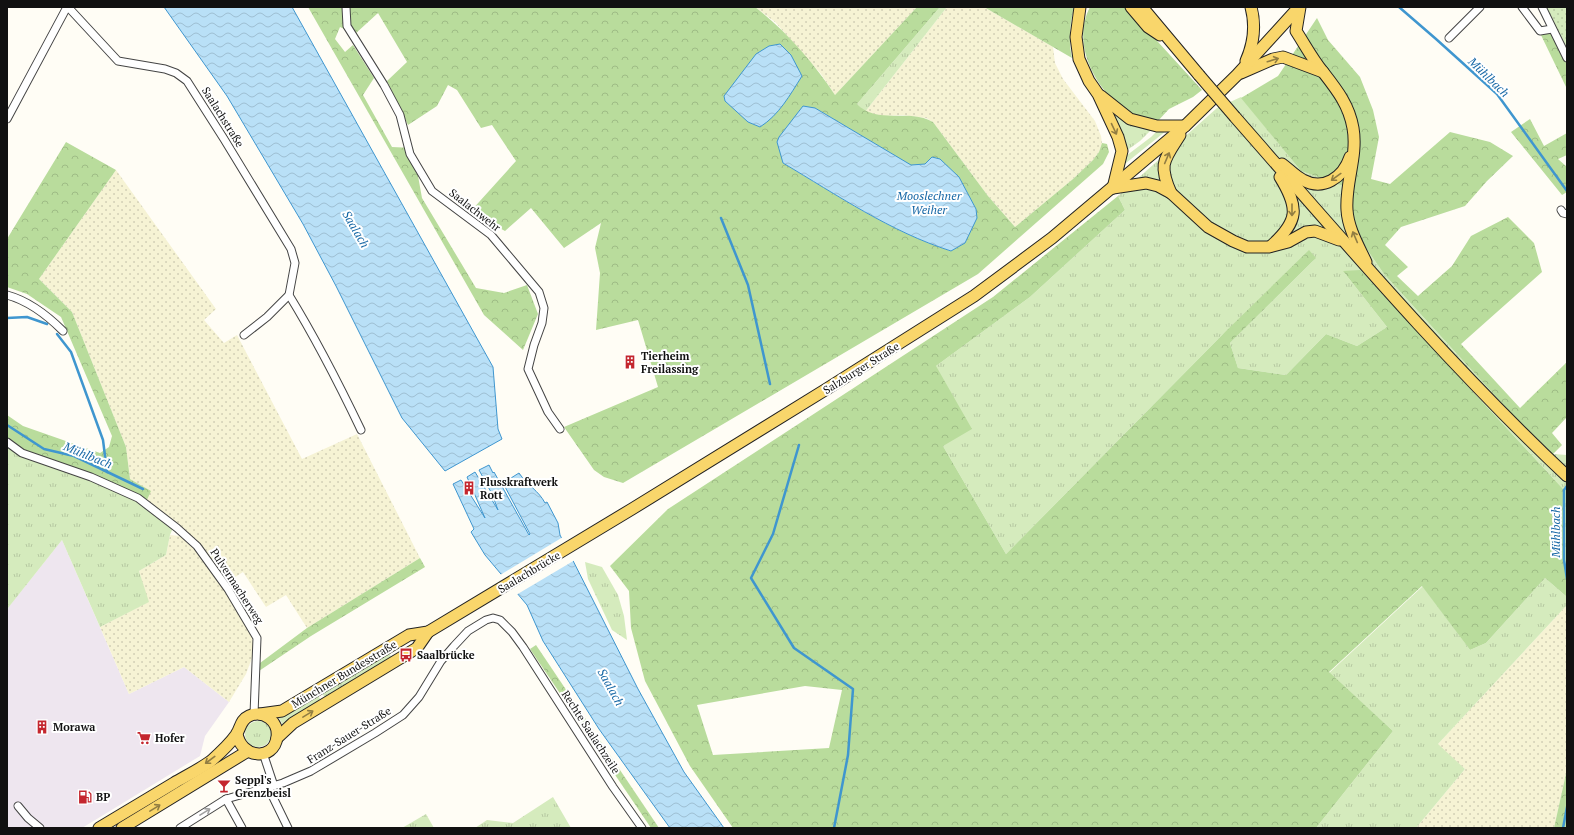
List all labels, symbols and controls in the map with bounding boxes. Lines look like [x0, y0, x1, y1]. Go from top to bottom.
water label: Mühlbach [1465, 53, 1513, 100]
one-way arrow [1266, 56, 1279, 63]
street label: Saalachstraße [199, 84, 247, 150]
one-way arrow [1111, 123, 1118, 135]
one-way arrow [1163, 152, 1171, 164]
one-way arrow [1331, 173, 1342, 181]
street label: Saalachwehr [446, 186, 504, 235]
water label: Mooslechner Weiher [896, 188, 963, 217]
one-way arrow [1288, 203, 1296, 216]
water label: Saalach [339, 208, 373, 250]
one-way arrow [1350, 232, 1358, 244]
street label: Salzburger Straße [820, 339, 902, 397]
place label: Tierheim Freilassing [641, 349, 699, 376]
building icon: Tierheim Freilassing [622, 354, 638, 370]
water label: Mühlbach [61, 438, 114, 472]
place label: Flusskraftwerk Rott [480, 475, 559, 502]
building icon: Flusskraftwerk Rott [461, 480, 477, 496]
water label: Mühlbach [1548, 506, 1563, 559]
street label: Pulvermacherweg [207, 546, 267, 626]
street label: Saalachbrücke [495, 548, 563, 596]
street label: Münchner Bundesstraße [289, 637, 399, 711]
bus stop icon: Saalbrücke [398, 647, 414, 663]
place label: Saalbrücke [417, 648, 475, 662]
water label: Saalach [595, 666, 627, 708]
street label: Rechte Saalachzeile [559, 688, 623, 777]
street label: Franz-Sauer-Straße [304, 703, 394, 766]
one-way arrow [302, 710, 314, 718]
building icon: Morawa [34, 719, 50, 735]
place label: Morawa [53, 720, 95, 734]
supermarket icon: Hofer [136, 730, 152, 746]
place label: Hofer [155, 731, 185, 745]
one-way arrow [205, 756, 216, 765]
place label: Seppl's Grenzbeisl [235, 773, 291, 800]
bar icon: Seppl's Grenzbeisl [216, 778, 232, 794]
fuel station icon: BP [77, 789, 93, 805]
place label: BP [96, 790, 110, 804]
one-way arrow [149, 804, 160, 812]
one-way arrow [199, 808, 211, 816]

